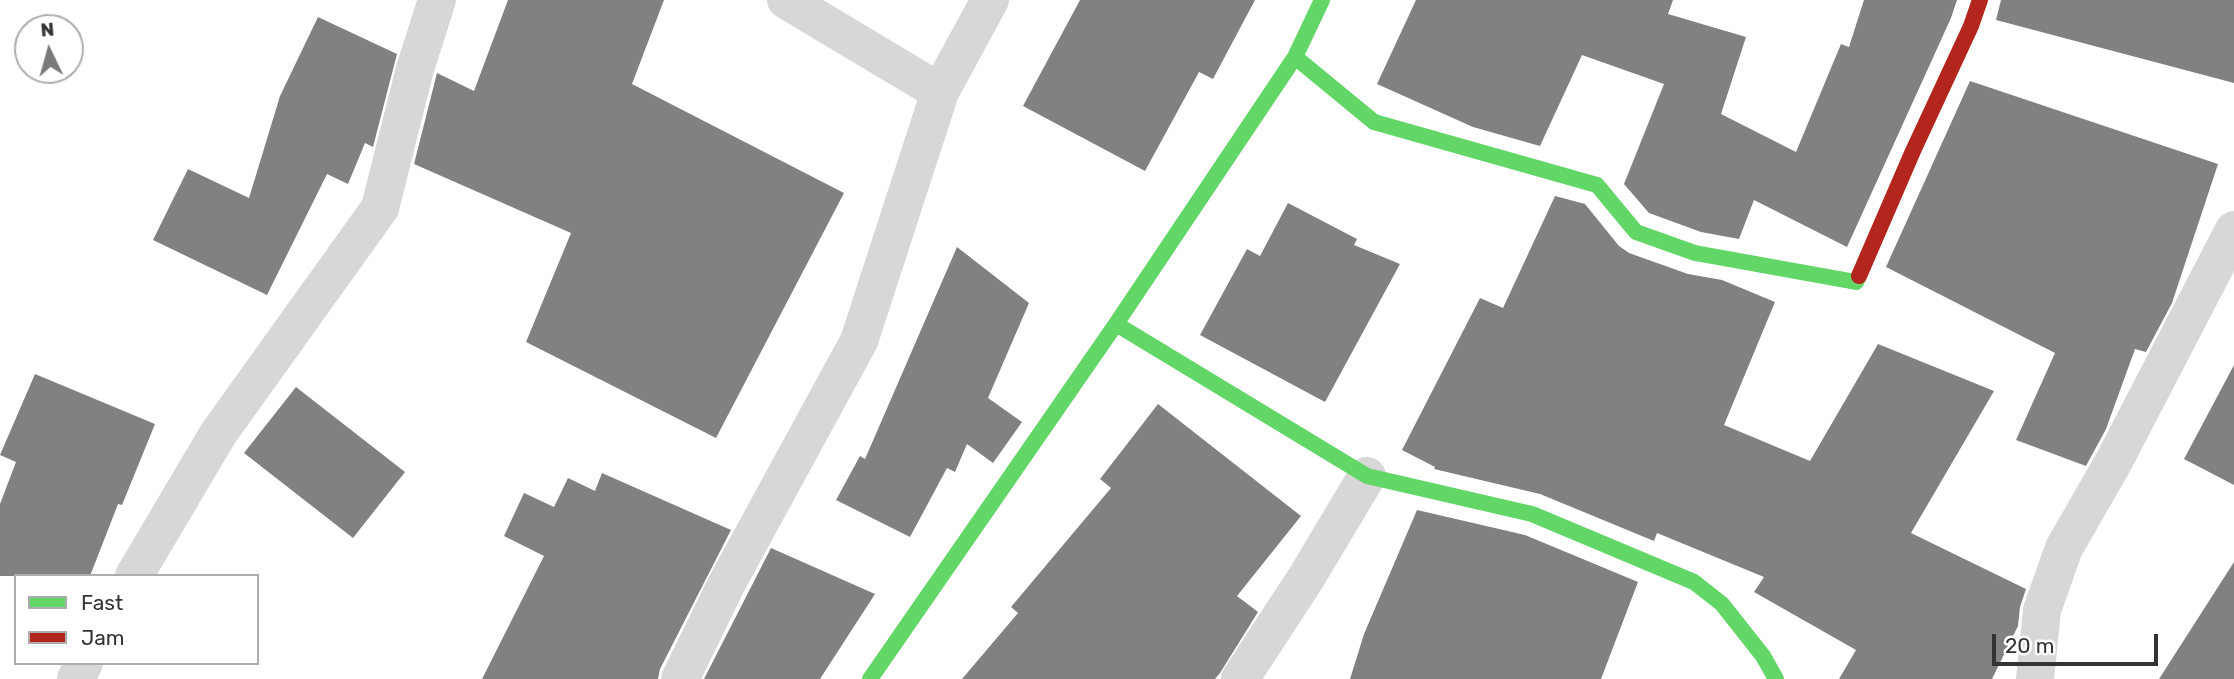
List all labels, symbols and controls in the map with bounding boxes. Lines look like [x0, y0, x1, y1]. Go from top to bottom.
north arrow [14, 14, 84, 84]
text: N [39, 18, 55, 42]
legend [14, 574, 259, 665]
text: Fast [81, 590, 123, 615]
scale bar [1996, 620, 2162, 664]
text: Jam [81, 625, 125, 650]
text: 20 m [2005, 633, 2054, 658]

